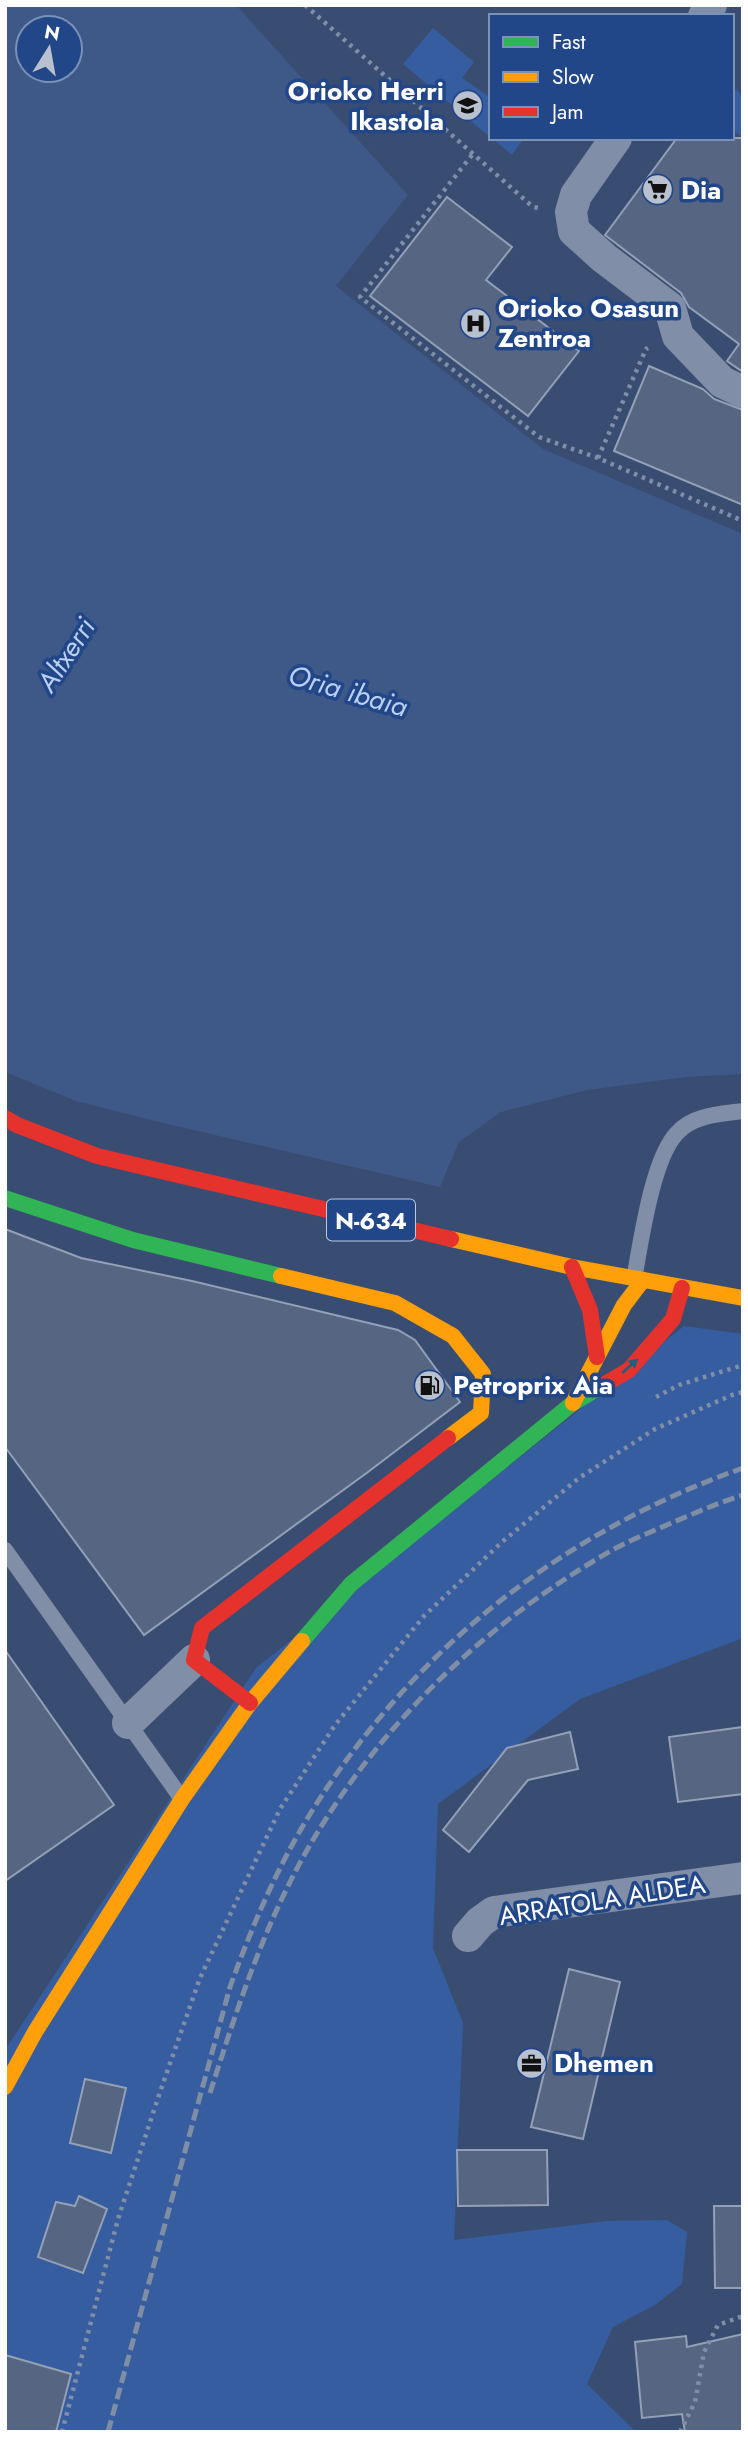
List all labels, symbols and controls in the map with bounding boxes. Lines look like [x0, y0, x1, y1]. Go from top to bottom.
north arrow [14, 14, 84, 84]
legend [489, 14, 734, 140]
text: N [42, 18, 62, 47]
text: Fast [552, 27, 585, 57]
text: Slow [552, 62, 594, 92]
place label: Orioko Herri Ikastola [288, 72, 444, 140]
school or university icon: Orioko Herri Ikastola [450, 89, 484, 123]
text: Jam [549, 97, 584, 127]
place label: Dia [681, 171, 721, 209]
supermarket icon: Dia [641, 173, 675, 207]
place label: Orioko Osasun Zentroa [498, 289, 679, 357]
hospital icon: Orioko Osasun Zentroa [458, 306, 492, 340]
water label: Altxerri [26, 609, 106, 701]
water label: Oria ibaia [284, 654, 413, 728]
road number: N-634 [327, 1200, 415, 1240]
one-way arrow [621, 1358, 639, 1374]
place label: Petroprix Aia [453, 1366, 613, 1404]
fuel station icon: Petroprix Aia [413, 1368, 447, 1402]
street label: ARRATOLA ALDEA [496, 1865, 709, 1935]
place label: Dhemen [554, 2044, 654, 2082]
office icon: Dhemen [514, 2046, 548, 2080]

